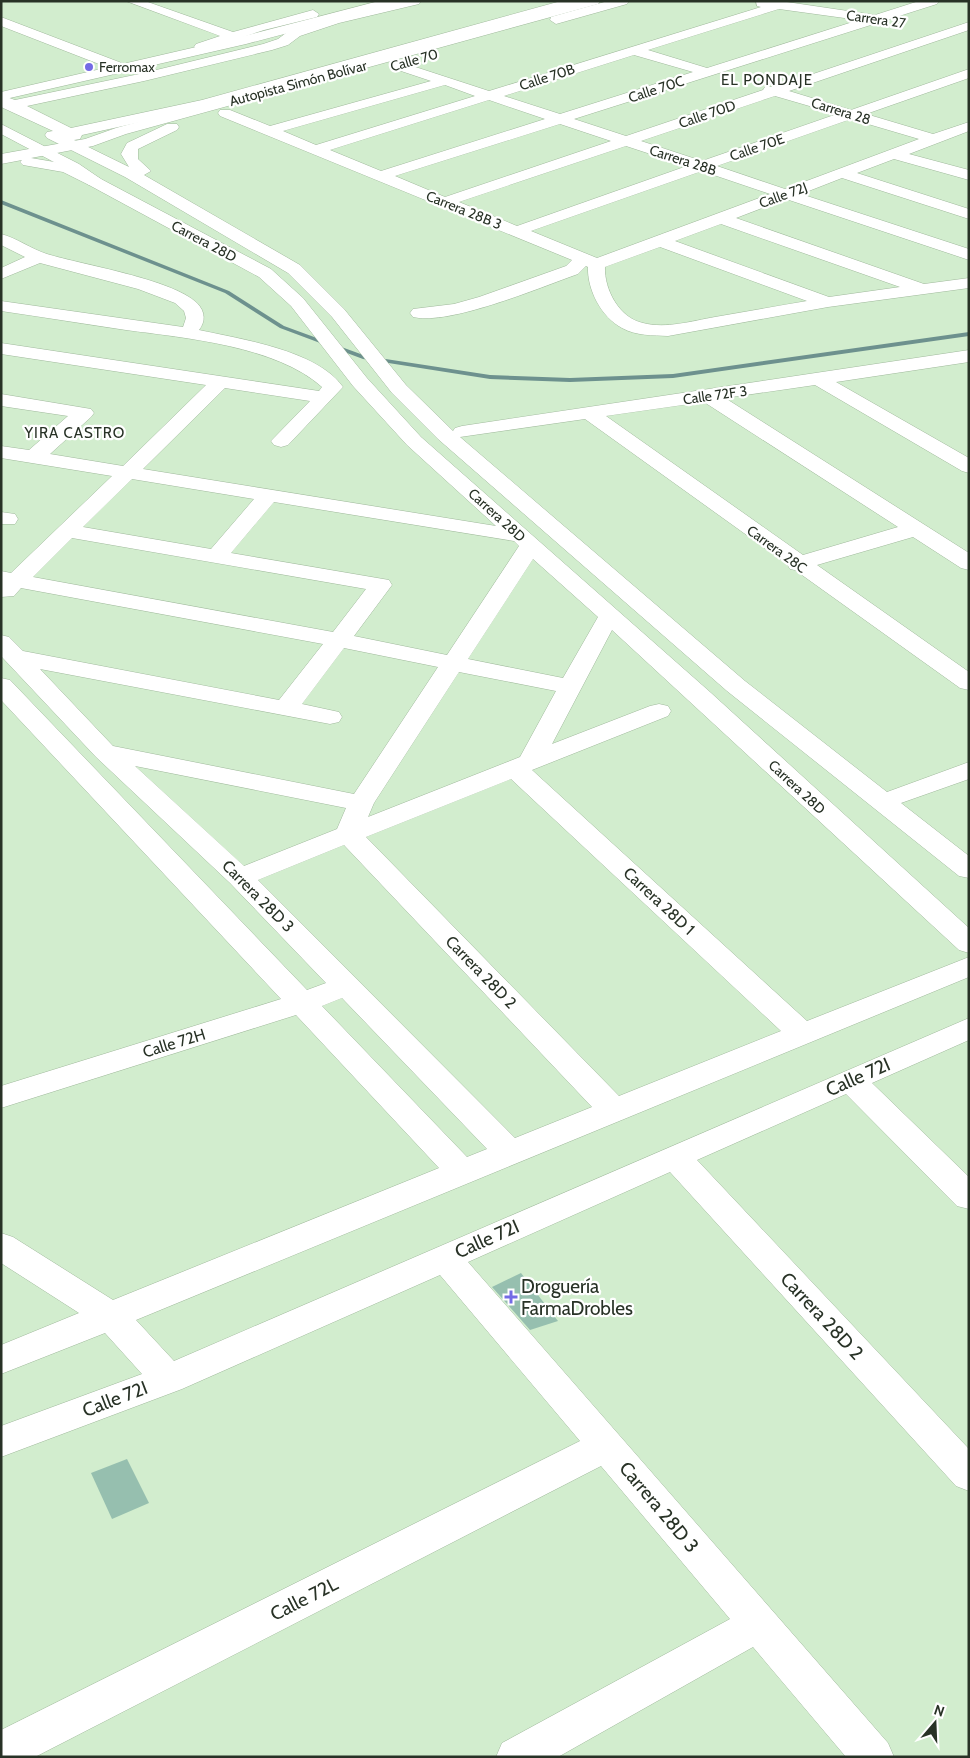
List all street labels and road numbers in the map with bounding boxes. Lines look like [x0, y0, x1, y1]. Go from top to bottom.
street label: Carrera 27 [845, 6, 907, 32]
street label: Calle 70 [388, 45, 440, 75]
street label: Autopista Simón Bolívar [227, 56, 369, 110]
street label: Calle 70B [517, 60, 577, 94]
street label: Calle 70C [626, 71, 686, 106]
street label: Carrera 28 [809, 93, 873, 129]
street label: Calle 70D [676, 96, 738, 132]
street label: Calle 70E [727, 129, 787, 165]
street label: Carrera 28B [647, 141, 719, 179]
street label: Calle 72J [756, 178, 810, 212]
street label: Carrera 28B 3 [423, 187, 505, 233]
street label: Carrera 28D [168, 216, 240, 266]
street label: Calle 72F 3 [682, 382, 748, 408]
street label: Carrera 28D [464, 484, 530, 546]
street label: Carrera 28C [743, 521, 811, 577]
street label: Carrera 28D [765, 756, 829, 818]
street label: Carrera 28D 3 [218, 856, 298, 936]
street label: Carrera 28D 1 [619, 863, 699, 939]
street label: Carrera 28D 2 [442, 932, 520, 1012]
street label: Calle 72H [140, 1024, 208, 1062]
street label: Calle 72I [822, 1053, 894, 1101]
street label: Calle 72I [451, 1215, 523, 1263]
street label: Carrera 28D 2 [776, 1268, 868, 1364]
street label: Calle 72I [79, 1376, 151, 1422]
street label: Carrera 28D 3 [614, 1457, 704, 1557]
street label: Calle 72L [266, 1572, 342, 1626]

